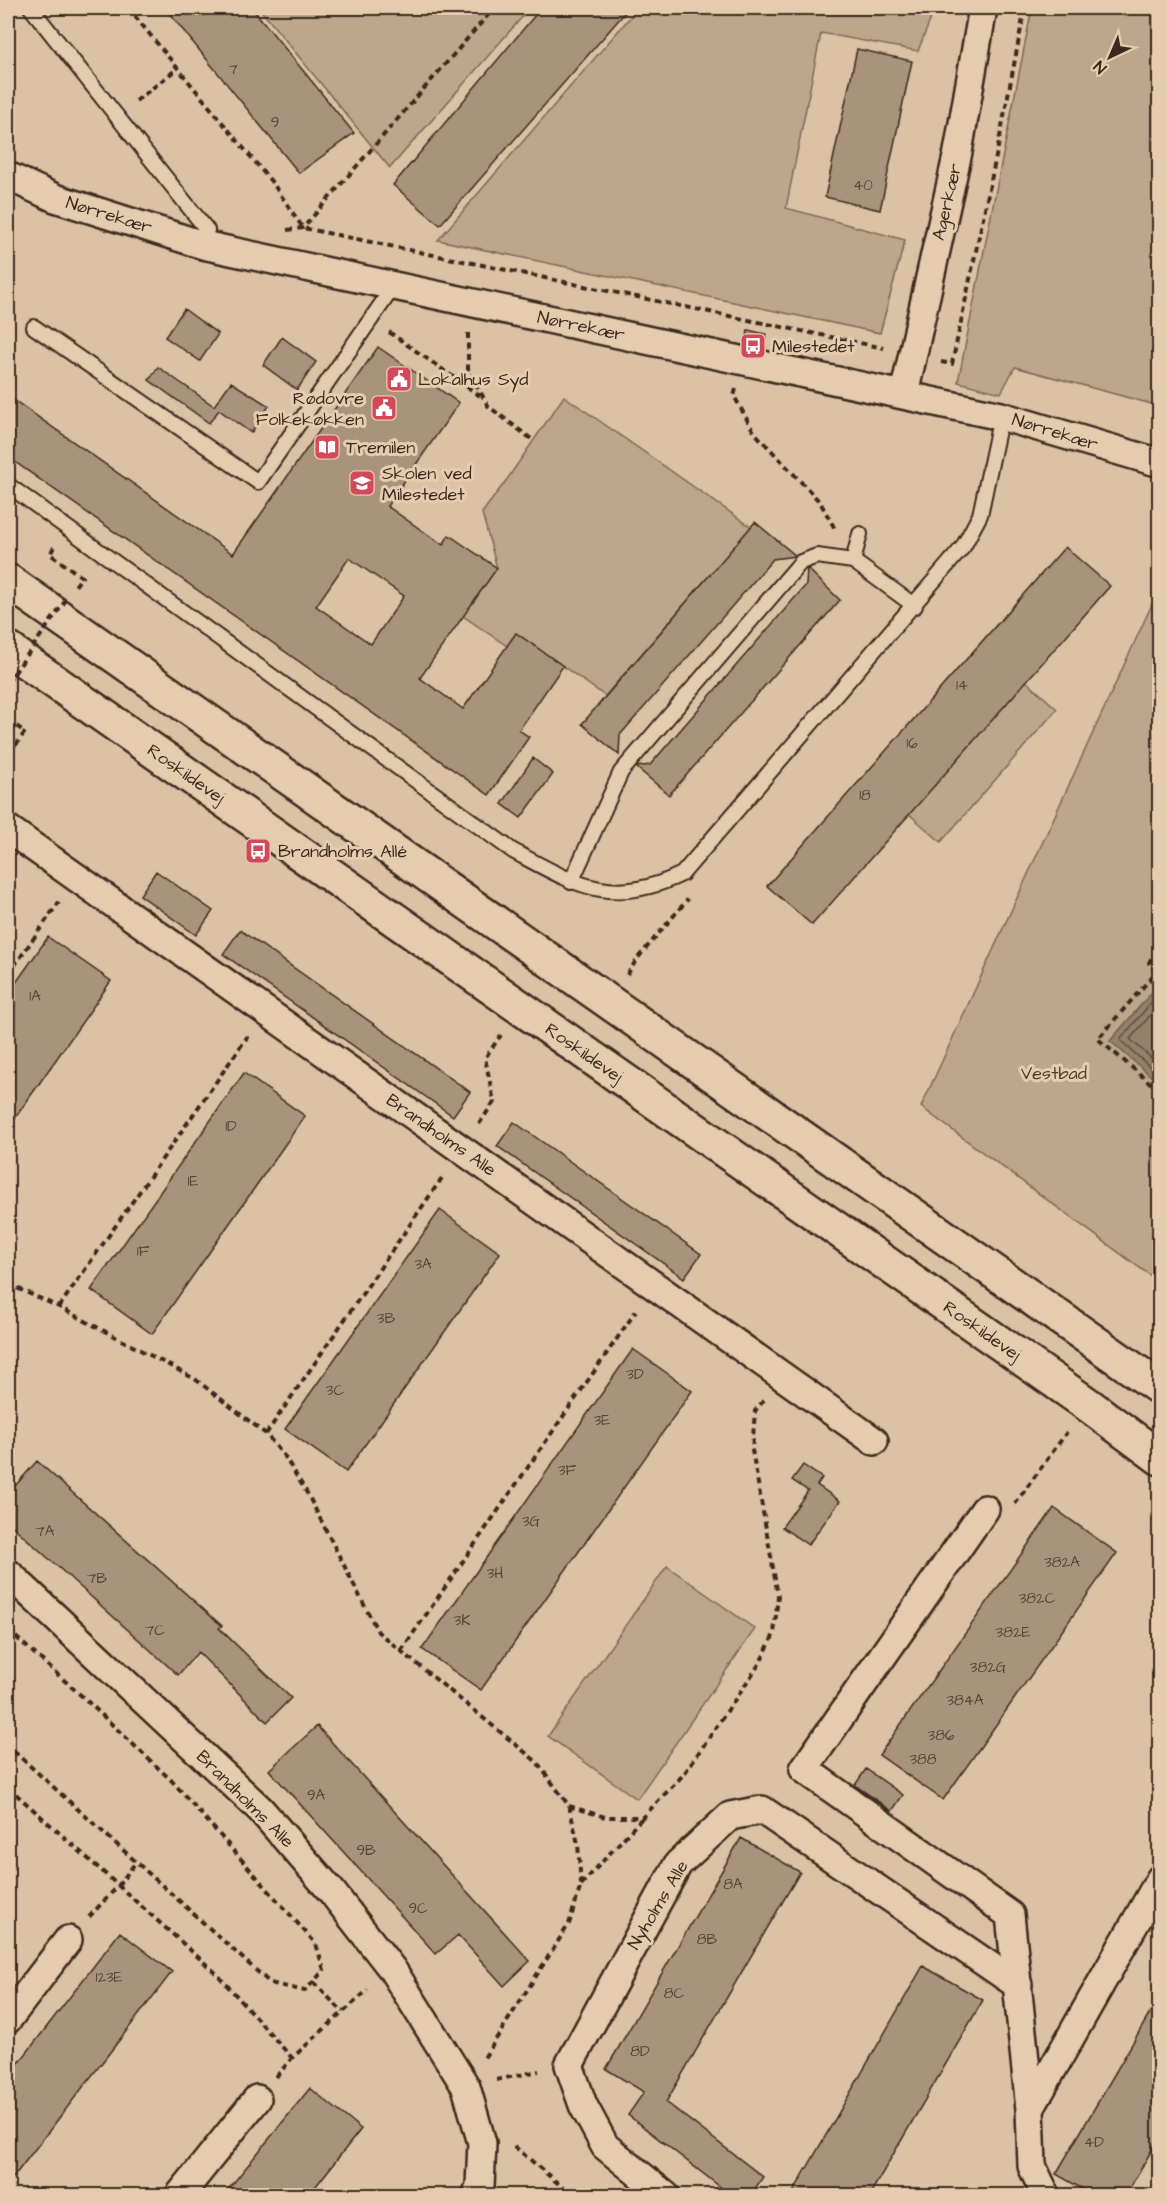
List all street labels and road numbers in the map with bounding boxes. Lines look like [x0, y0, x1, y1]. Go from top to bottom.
street label: Agerkær [926, 161, 969, 243]
street label: Nørrekær [63, 190, 155, 240]
street label: Nørrekær [535, 305, 627, 347]
street label: Nørrekær [1009, 407, 1101, 457]
street label: Roskildevej [142, 738, 231, 810]
street label: Roskildevej [540, 1017, 629, 1089]
street label: Brandholms Alle [381, 1088, 501, 1182]
street label: Roskildevej [938, 1295, 1027, 1367]
street label: Brandholms Alle [190, 1744, 300, 1854]
street label: Nyholms Alle [621, 1855, 696, 1955]

